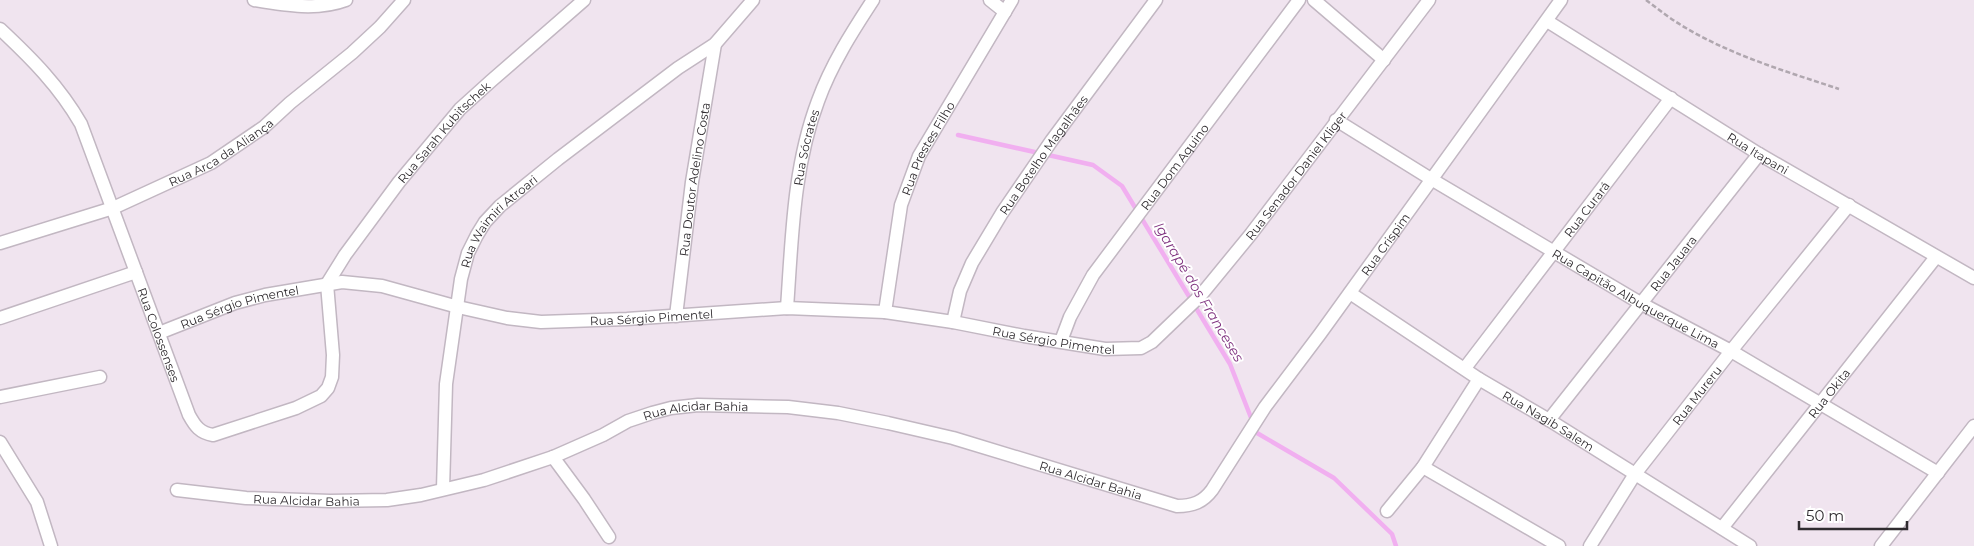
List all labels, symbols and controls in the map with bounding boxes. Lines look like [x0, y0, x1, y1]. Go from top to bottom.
street label: Rua Sarah Kubitschek [394, 78, 494, 186]
street label: Rua Botelho Magalhães [996, 92, 1091, 217]
street label: Rua Prestes Filho [898, 98, 957, 197]
street label: Rua Doutor Adelino Costa [676, 101, 713, 257]
street label: Rua Sócrates [790, 107, 822, 187]
street label: Rua Senador Daniel Kliger [1242, 108, 1349, 243]
street label: Rua Arca da Aliança [166, 115, 276, 189]
street label: Rua Dom Aquino [1137, 120, 1211, 213]
street label: Rua Itapani [1725, 129, 1792, 177]
street label: Rua Waimiri Atroari [457, 172, 540, 269]
street label: Rua Curará [1560, 178, 1612, 240]
street label: Rua Crispim [1357, 210, 1413, 278]
water label: Igarapé dos Franceses [1150, 219, 1248, 365]
street label: Rua Jauara [1646, 232, 1699, 294]
street label: Rua Capitão Albuquerque Lima [1550, 245, 1722, 351]
street label: Rua Sérgio Pimentel [178, 282, 300, 331]
street label: Rua Colossenses [135, 285, 184, 384]
street label: Rua Sérgio Pimentel [590, 306, 714, 328]
street label: Rua Sérgio Pimentel [991, 322, 1115, 357]
street label: Rua Mureru [1669, 362, 1724, 428]
street label: Rua Okita [1804, 365, 1853, 421]
street label: Rua Nagib Salem [1500, 387, 1597, 454]
street label: Rua Alcidar Bahia [641, 397, 749, 423]
street label: Rua Alcidar Bahia [1038, 457, 1144, 503]
street label: Rua Alcidar Bahia [253, 491, 360, 509]
scale bar [1799, 498, 1906, 530]
text: 50 m [1806, 506, 1844, 525]

